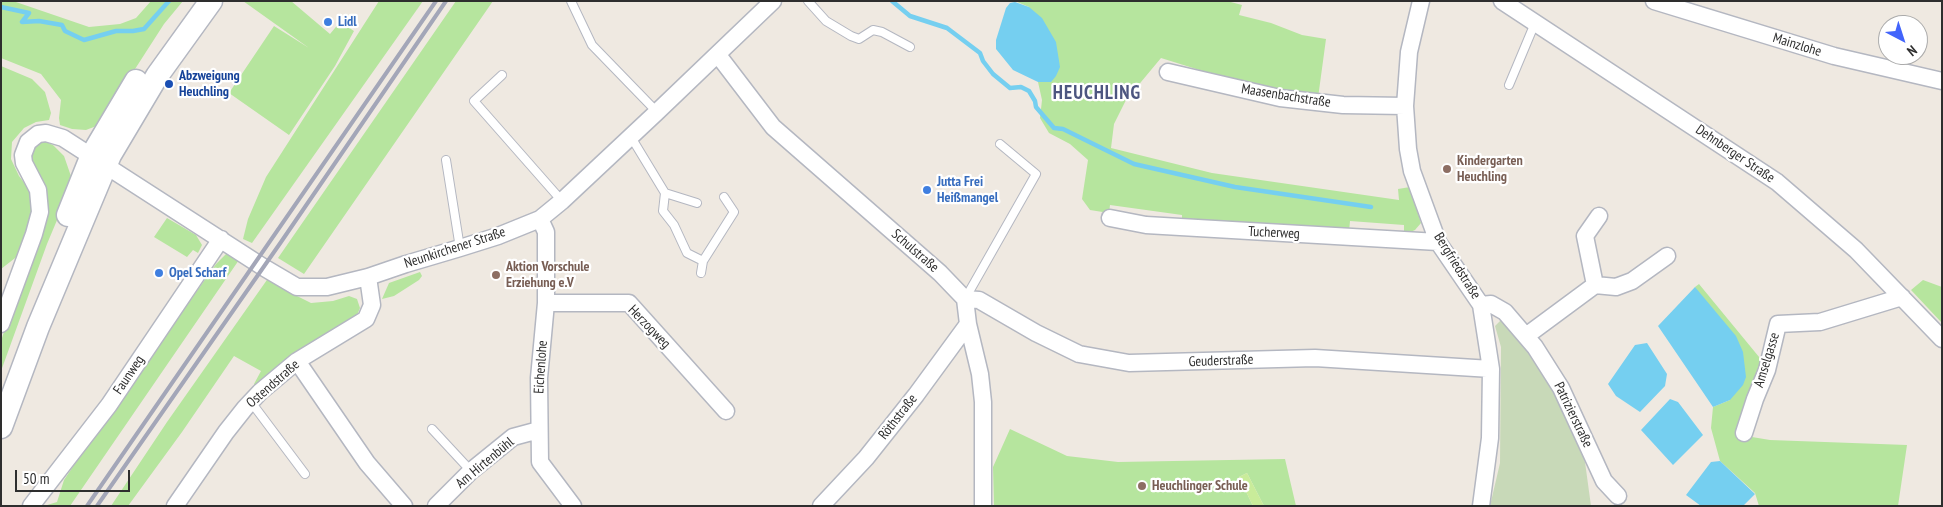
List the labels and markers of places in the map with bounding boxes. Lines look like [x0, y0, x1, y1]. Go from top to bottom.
place label: Lidl [338, 14, 357, 30]
marker: Lidl [322, 16, 334, 28]
place label: Abzweigung Heuchling [179, 68, 240, 100]
marker: Abzweigung Heuchling [163, 78, 175, 90]
place label: Kindergarten Heuchling [1457, 153, 1523, 186]
marker: Kindergarten Heuchling [1441, 163, 1453, 175]
place label: Jutta Frei Heißmangel [937, 174, 998, 206]
marker: Jutta Frei Heißmangel [921, 184, 933, 196]
place label: Aktion Vorschule Erziehung e.V [506, 259, 590, 292]
place label: Opel Scharf [169, 265, 226, 281]
marker: Opel Scharf [153, 267, 165, 279]
marker: Aktion Vorschule Erziehung e.V [490, 269, 502, 281]
place label: Heuchlinger Schule [1152, 478, 1248, 494]
marker: Heuchlinger Schule [1136, 480, 1148, 492]

